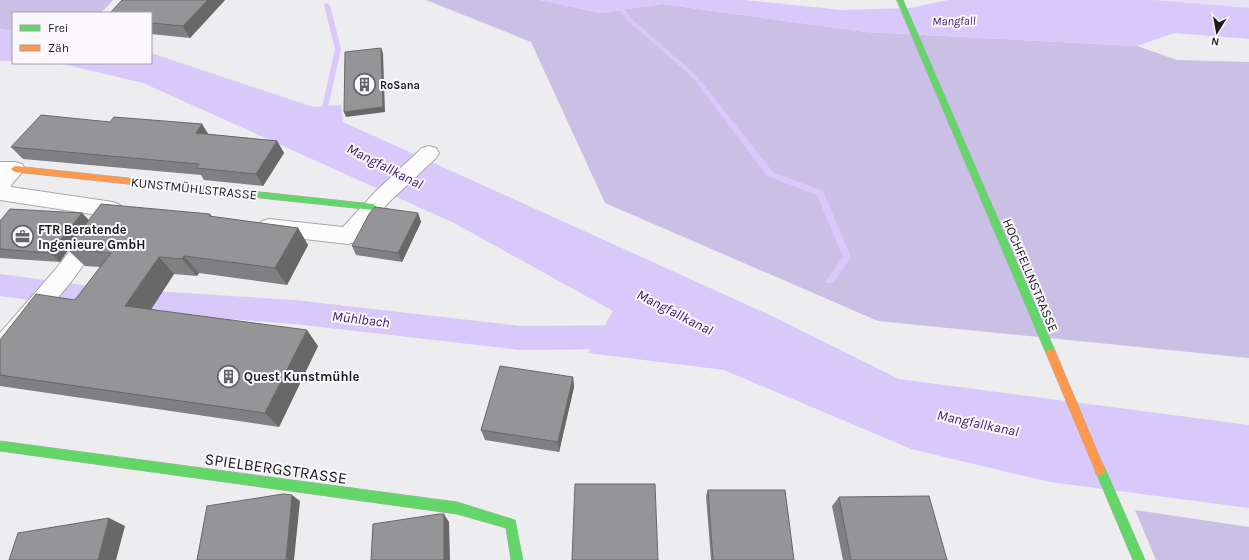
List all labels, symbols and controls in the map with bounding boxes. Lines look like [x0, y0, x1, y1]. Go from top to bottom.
legend [12, 12, 152, 64]
north arrow [1197, 12, 1237, 52]
water label: Mangfall [932, 14, 976, 28]
text: Frei [48, 21, 68, 35]
text: N [1210, 34, 1220, 48]
text: Zäh [48, 41, 69, 55]
building icon: RoSana [352, 72, 378, 98]
place label: RoSana [380, 79, 420, 92]
water label: Mangfallkanal [344, 140, 426, 193]
street label: KUNSTMÜHLSTRASSE [130, 173, 258, 203]
street label: HOCHFELLNSTRASSE [1000, 216, 1061, 334]
place label: FTR Beratende Ingenieure GmbH [38, 222, 146, 252]
office icon: FTR Beratende Ingenieure GmbH [10, 223, 36, 249]
water label: Mangfallkanal [634, 286, 716, 339]
water label: Mühlbach [331, 308, 391, 331]
building icon: Quest Kunstmühle [216, 363, 242, 389]
place label: Quest Kunstmühle [244, 369, 360, 384]
water label: Mangfallkanal [935, 407, 1021, 441]
street label: SPIELBERGSTRASSE [204, 449, 348, 488]

